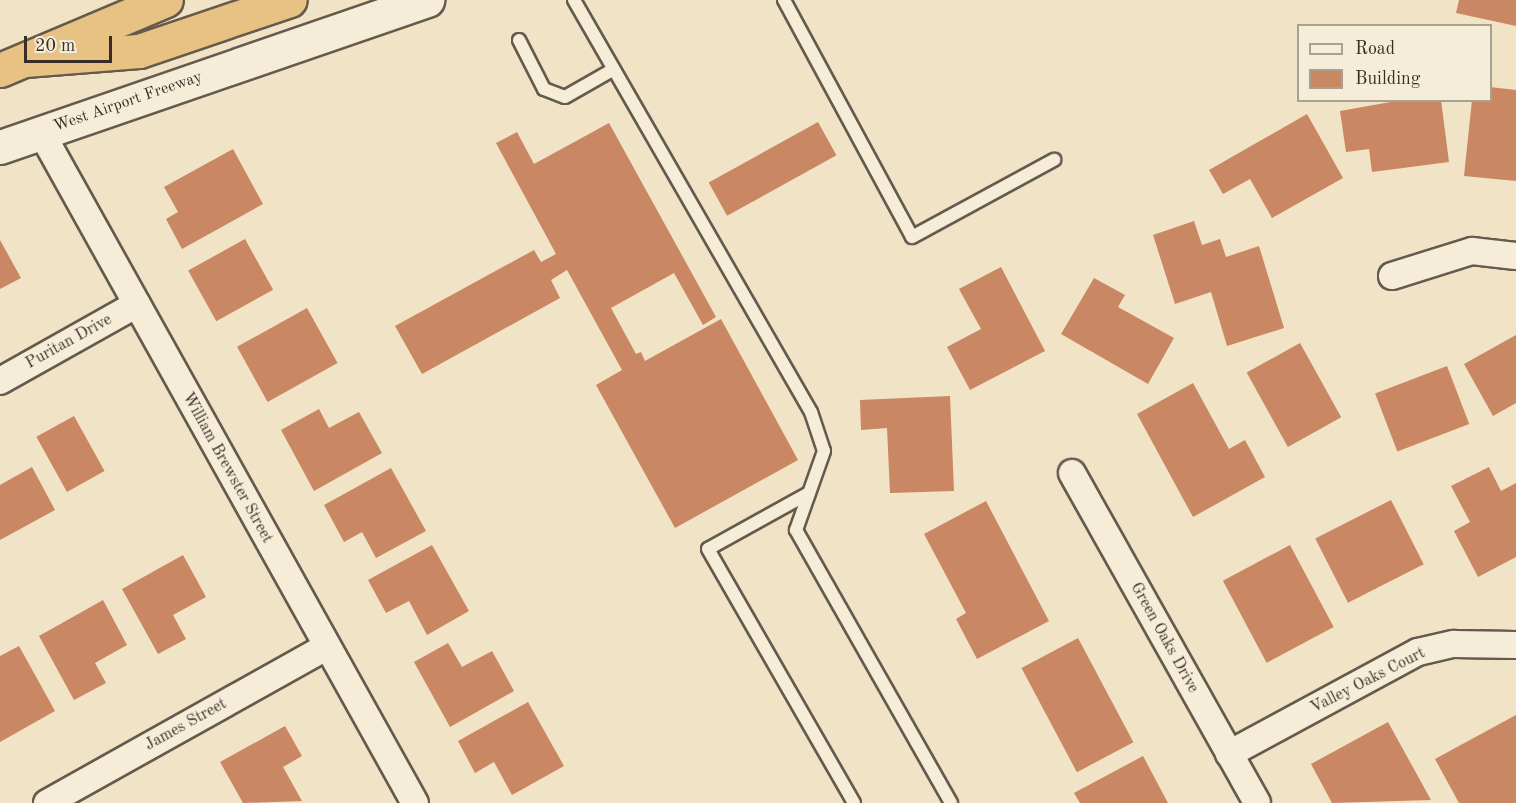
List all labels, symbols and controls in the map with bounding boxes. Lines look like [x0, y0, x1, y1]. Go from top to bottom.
scale bar [27, 24, 116, 62]
legend [1297, 24, 1492, 102]
text: 20 m [35, 37, 75, 55]
text: Road [1355, 40, 1395, 58]
street label: West Airport Freeway [51, 68, 205, 136]
text: Building [1355, 70, 1420, 88]
street label: Puritan Drive [23, 310, 115, 374]
street label: William Brewster Street [178, 389, 276, 547]
street label: Green Oaks Drive [1126, 579, 1202, 697]
street label: Valley Oaks Court [1307, 644, 1429, 718]
street label: James Street [142, 695, 230, 755]

